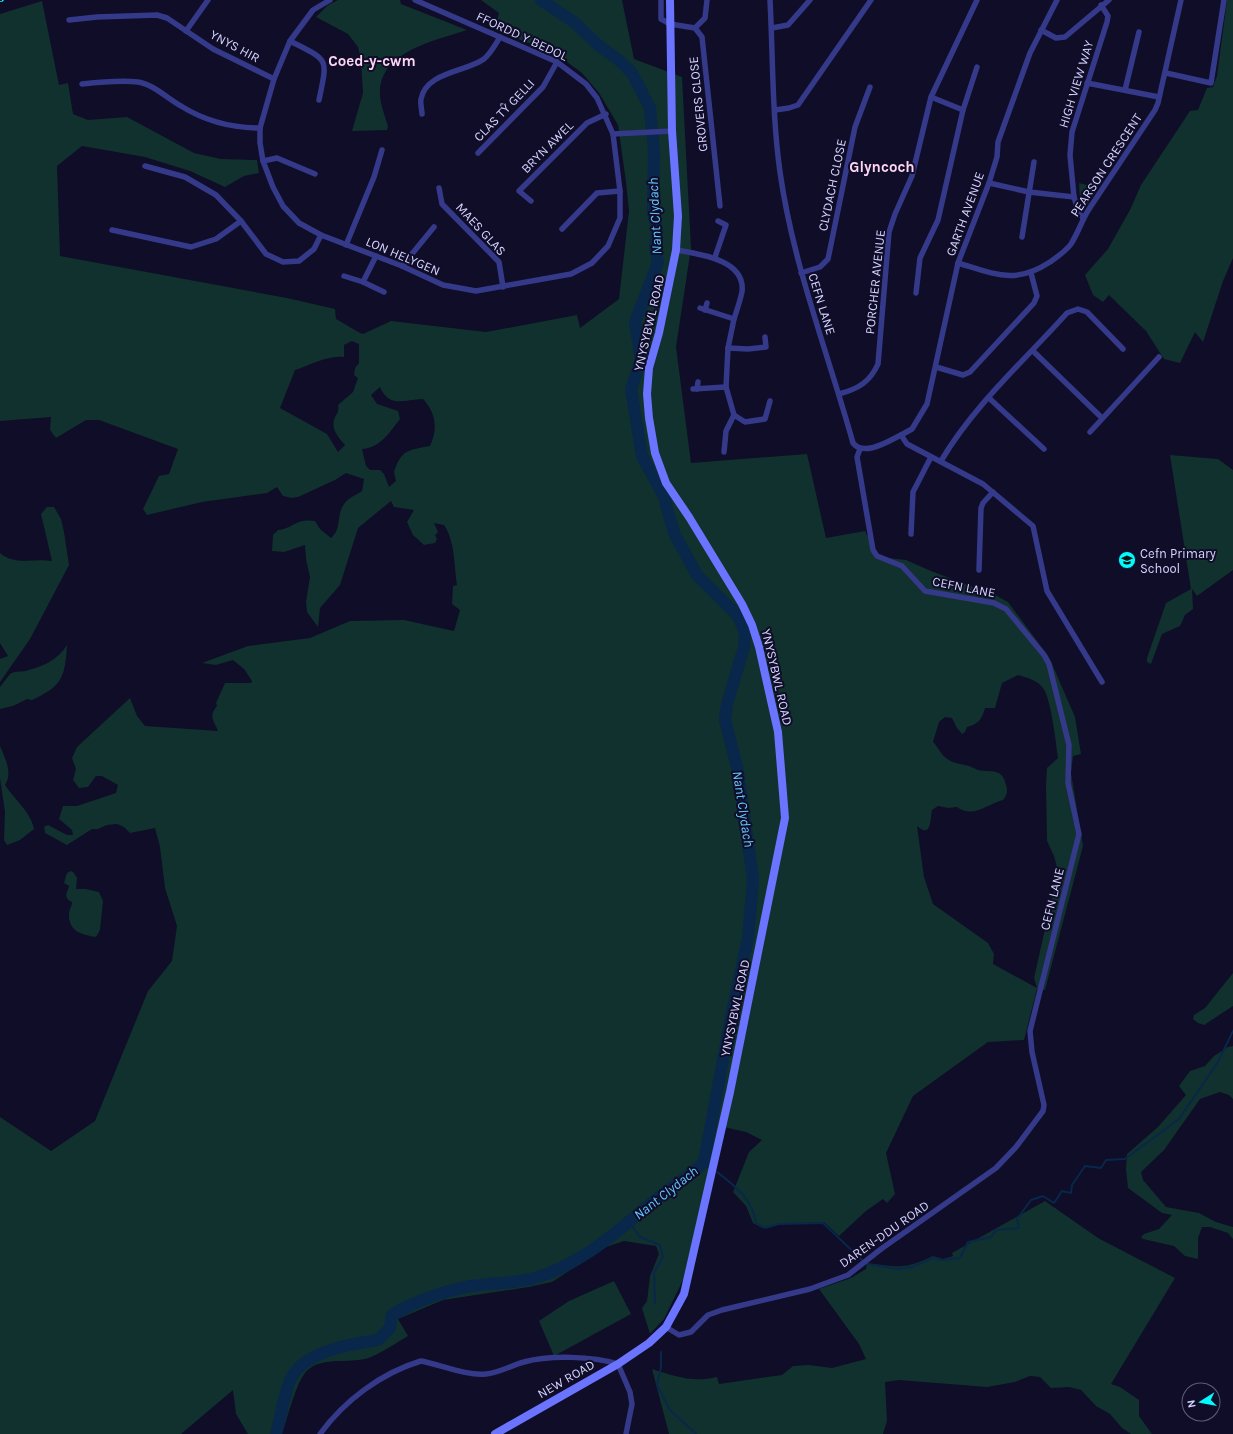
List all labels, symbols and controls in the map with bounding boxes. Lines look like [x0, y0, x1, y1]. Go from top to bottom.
street label: FFORDD Y BEDOL [474, 8, 570, 64]
street label: YNYS HIR [208, 27, 262, 65]
street label: HIGH VIEW WAY [1056, 38, 1096, 130]
district label: Coed-y-cwm [328, 52, 416, 70]
street label: GROVERS CLOSE [686, 56, 710, 152]
street label: CLAS TŶ GELLI [470, 75, 537, 144]
street label: PEARSON CRESCENT [1067, 110, 1145, 219]
street label: BRYN AWEL [518, 118, 576, 176]
street label: CLYDACH CLOSE [815, 138, 849, 232]
district label: Glyncoch [849, 158, 915, 176]
street label: GARTH AVENUE [943, 170, 987, 258]
water label: Nant Clydach [644, 177, 666, 255]
street label: MAES GLAS [453, 200, 509, 258]
street label: PORCHER AVENUE [862, 229, 888, 335]
street label: LON HELYGEN [364, 234, 442, 278]
street label: CEFN LANE [805, 271, 839, 337]
street label: YNYSYBWL ROAD [631, 273, 667, 373]
place label: Cefn Primary School [1140, 546, 1216, 576]
school or university icon: Cefn Primary School [1117, 550, 1137, 570]
street label: CEFN LANE [931, 574, 997, 600]
street label: YNYSYBWL ROAD [759, 627, 795, 727]
water label: Nant Clydach [729, 770, 757, 848]
street label: CEFN LANE [1037, 866, 1067, 932]
street label: YNYSYBWL ROAD [717, 958, 753, 1058]
water label: Nant Clydach [630, 1163, 702, 1223]
street label: DAREN-DDU ROAD [836, 1197, 932, 1271]
street label: NEW ROAD [535, 1357, 597, 1401]
north arrow [1181, 1382, 1221, 1422]
text: N [1185, 1399, 1199, 1409]

